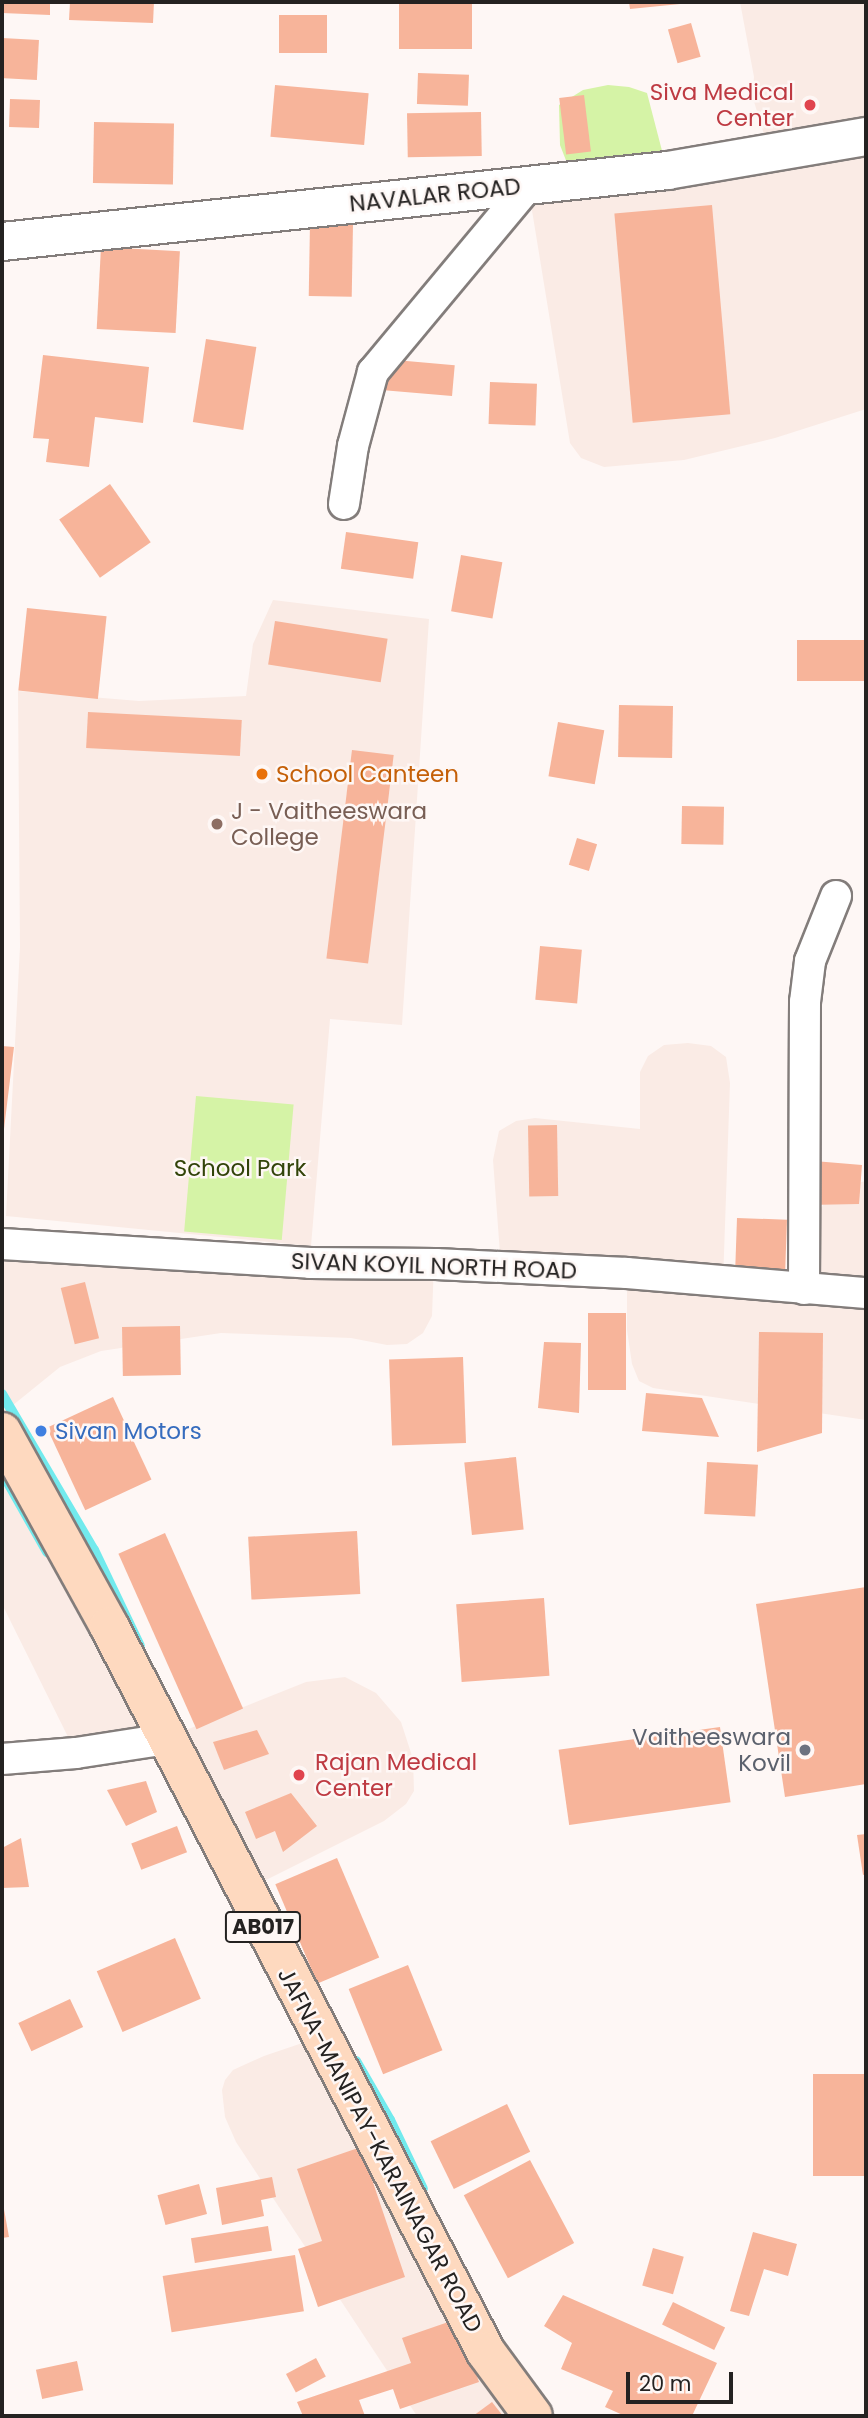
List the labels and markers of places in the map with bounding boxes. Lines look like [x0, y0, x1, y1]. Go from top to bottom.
place label: Siva Medical Center [650, 78, 794, 132]
marker: Siva Medical Center [800, 95, 820, 115]
place label: School Canteen [276, 760, 459, 788]
marker: School Canteen [254, 766, 270, 782]
place label: J - Vaitheeswara College [231, 797, 427, 851]
marker: J - Vaitheeswara College [209, 816, 225, 832]
place label: Sivan Motors [55, 1417, 202, 1445]
marker: Sivan Motors [33, 1423, 49, 1439]
place label: Vaitheeswara Kovil [632, 1723, 791, 1777]
marker: Vaitheeswara Kovil [797, 1742, 813, 1758]
place label: Rajan Medical Center [315, 1748, 477, 1802]
marker: Rajan Medical Center [289, 1765, 309, 1785]

